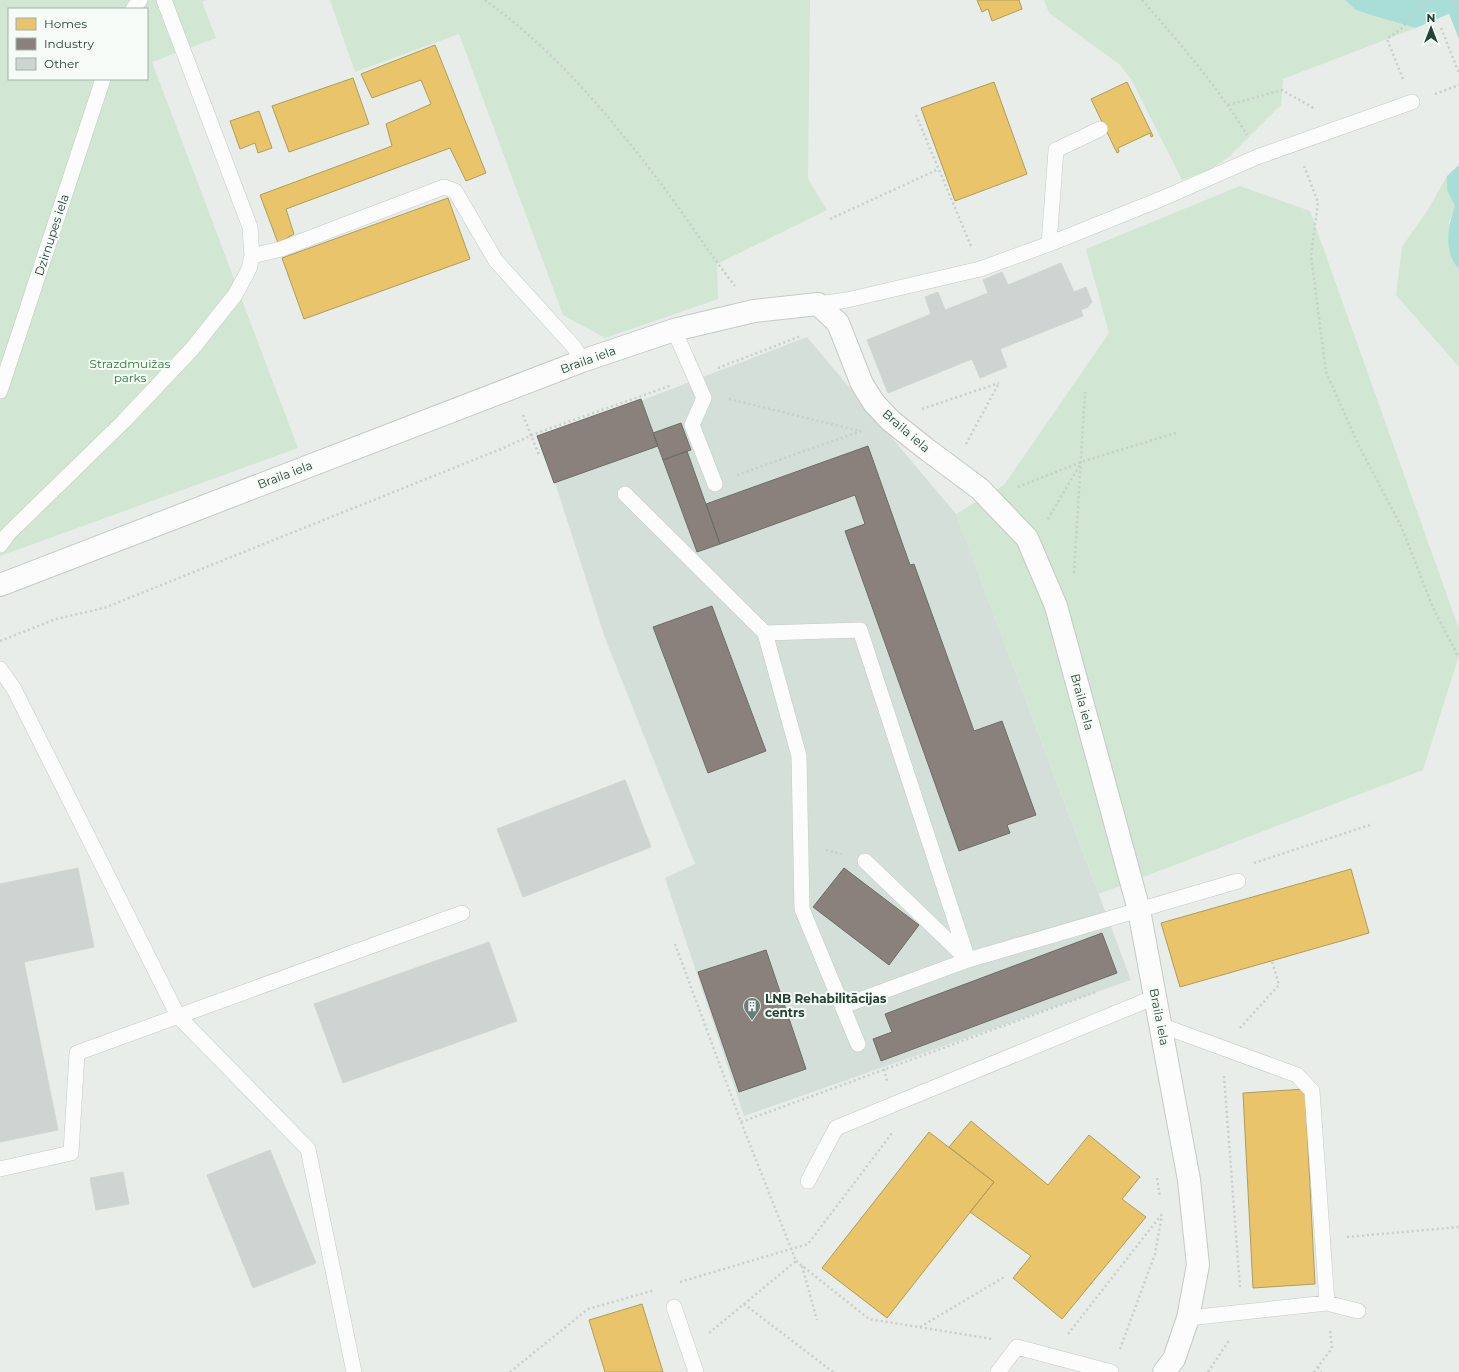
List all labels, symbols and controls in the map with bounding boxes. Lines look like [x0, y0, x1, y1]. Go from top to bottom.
legend [8, 8, 148, 80]
north arrow [1411, 8, 1451, 48]
text: N [1427, 11, 1435, 25]
text: Homes [44, 16, 87, 31]
text: Industry [44, 36, 94, 51]
text: Other [44, 56, 79, 71]
street label: Dzirnupes iela [31, 192, 72, 278]
street label: Braila iela [558, 343, 618, 376]
park label: Strazdmuižas parks [90, 356, 171, 385]
street label: Braila iela [880, 406, 933, 455]
street label: Braila iela [255, 457, 315, 492]
street label: Braila iela [1068, 672, 1097, 732]
street label: Braila iela [1147, 987, 1172, 1047]
place label: LNB Rehabilitācijas centrs [765, 991, 887, 1020]
building icon: LNB Rehabilitācijas centrs [742, 996, 762, 1021]

